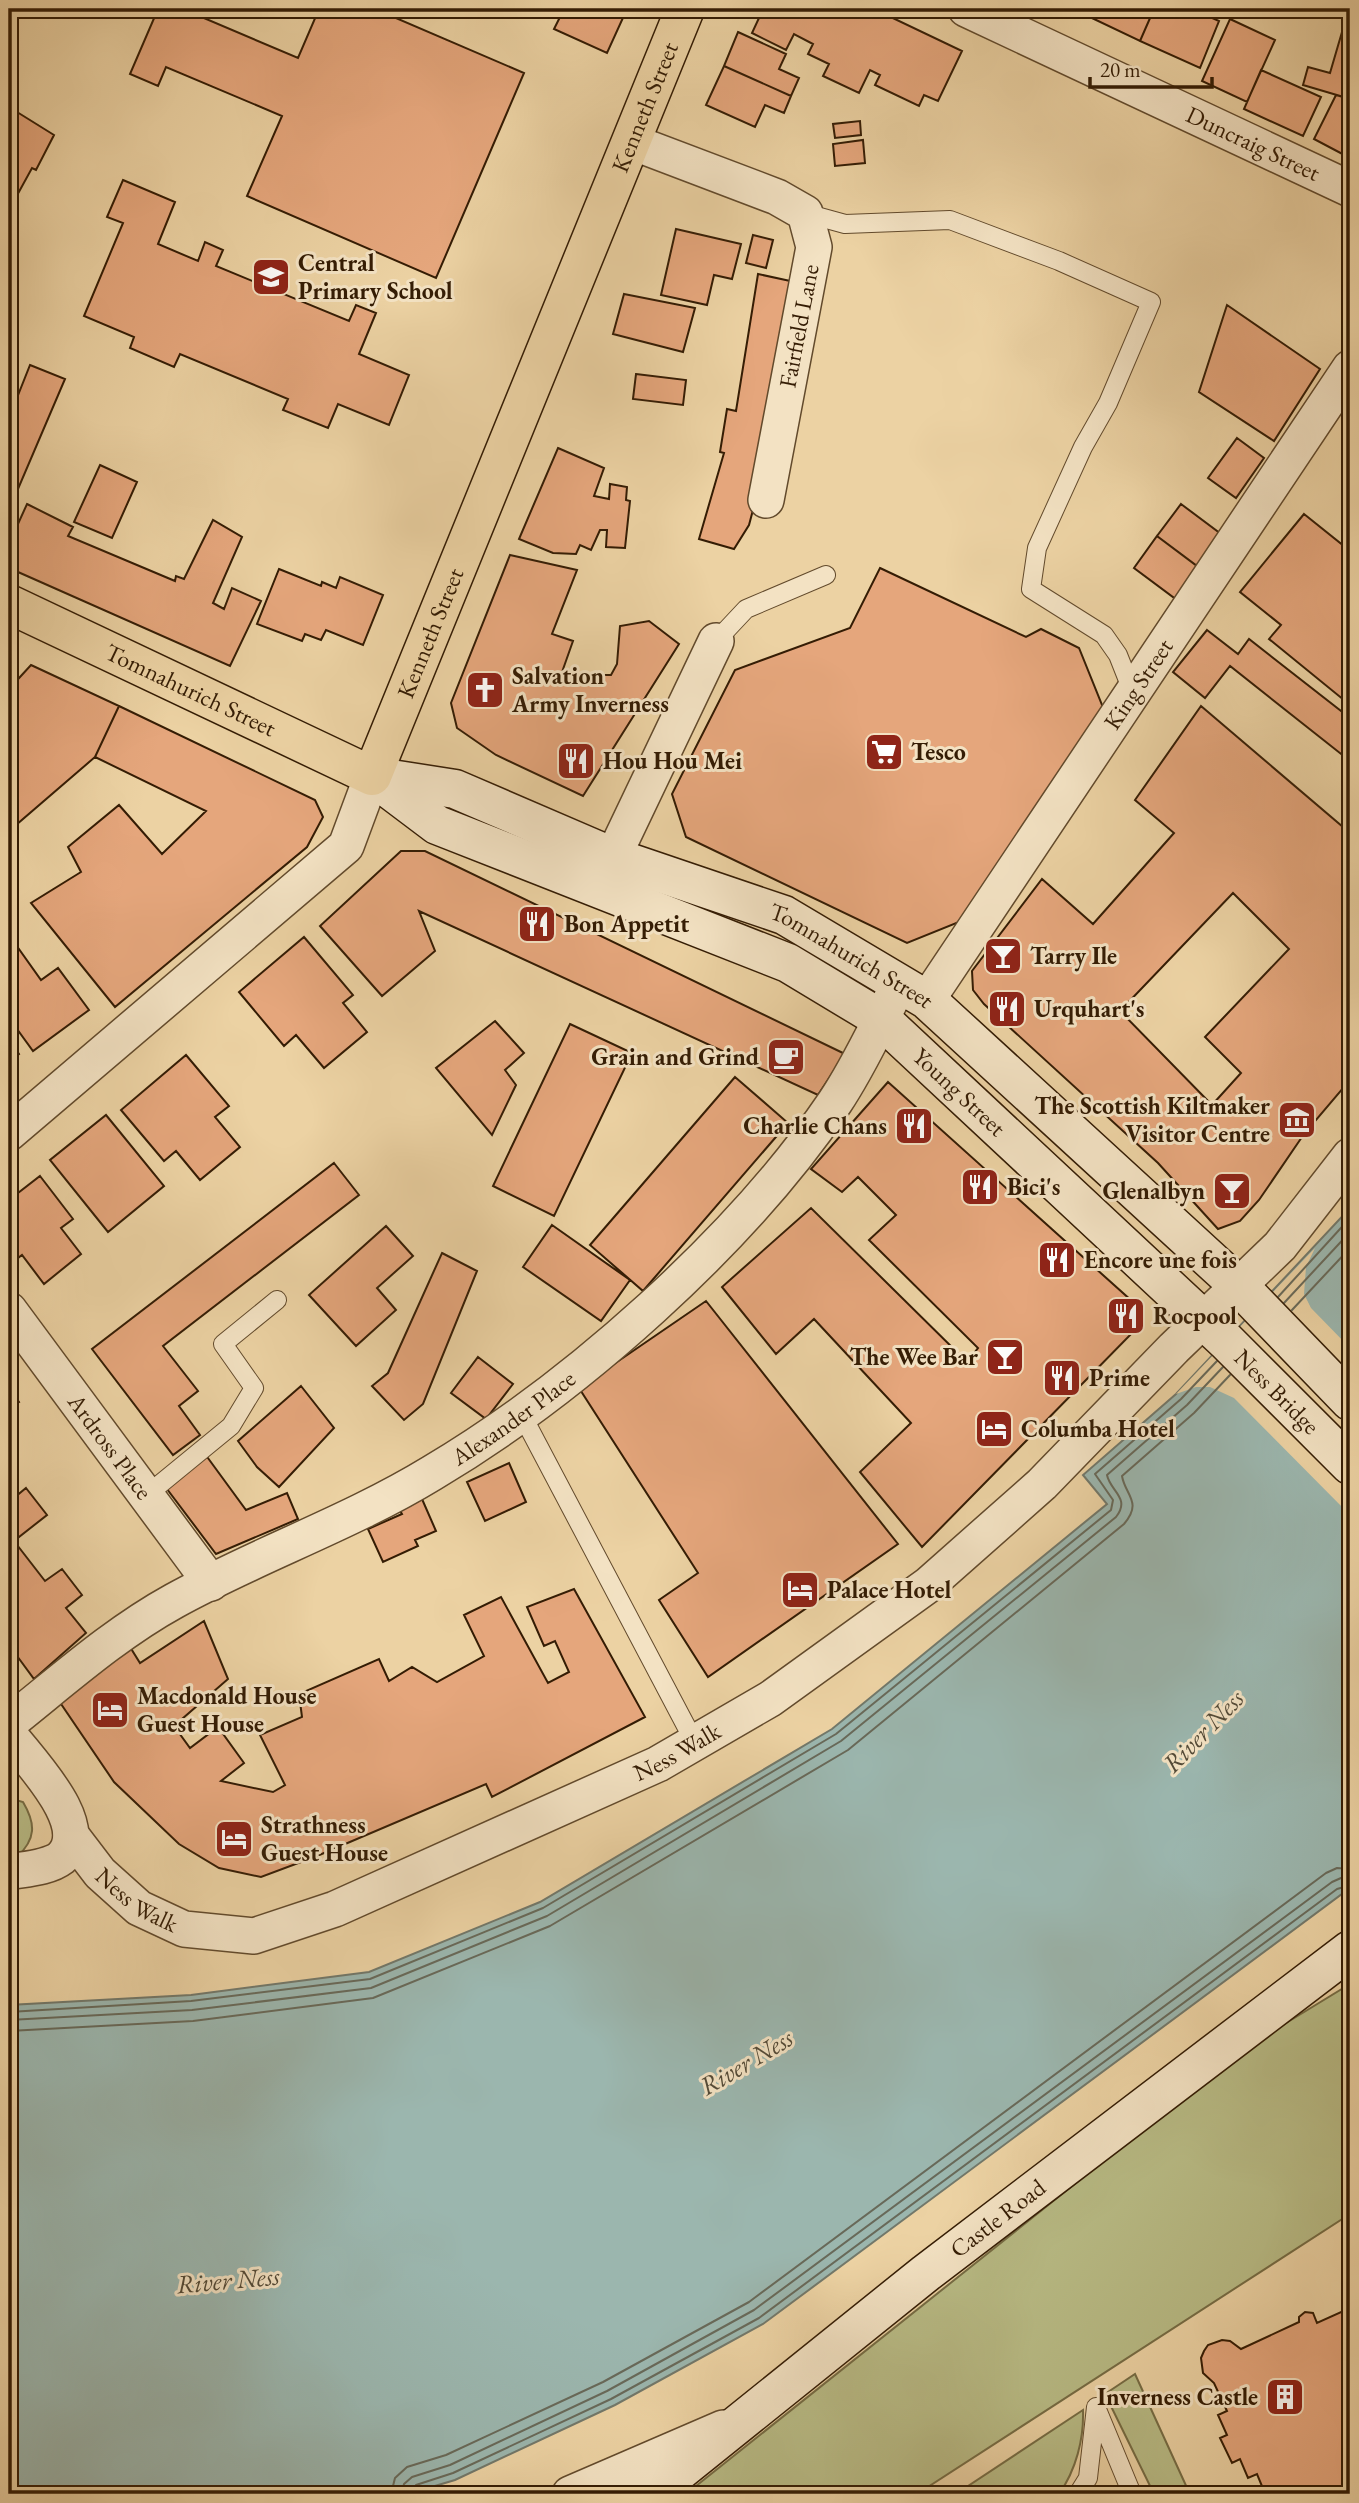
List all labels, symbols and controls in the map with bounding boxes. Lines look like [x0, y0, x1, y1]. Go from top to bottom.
street label: Kenneth Street [604, 37, 685, 177]
scale bar [1090, 46, 1212, 90]
text: 20 m [1100, 56, 1141, 83]
street label: Duncraig Street [1181, 98, 1326, 188]
place label: Central Primary School [298, 247, 453, 307]
school or university icon: Central Primary School [250, 256, 292, 298]
street label: Fairfield Lane [771, 262, 826, 390]
street label: Kenneth Street [389, 563, 470, 703]
street label: King Street [1096, 632, 1180, 735]
street label: Tomnahurich Street [101, 636, 282, 743]
place label: Salvation Army Inverness [511, 660, 669, 720]
church icon: Salvation Army Inverness [464, 669, 506, 711]
supermarket icon: Tesco [863, 731, 905, 773]
place label: Tesco [911, 736, 966, 767]
restaurant icon: Hou Hou Mei [555, 740, 597, 782]
place label: Hou Hou Mei [603, 745, 742, 776]
street label: Tomnahurich Street [766, 895, 942, 1015]
restaurant icon: Bon Appetit [516, 903, 558, 945]
place label: Bon Appetit [564, 908, 689, 939]
bar icon: Tarry Ile [982, 935, 1024, 977]
place label: Tarry Ile [1030, 940, 1117, 972]
restaurant icon: Urquhart's [986, 988, 1028, 1030]
place label: Urquhart's [1034, 993, 1145, 1025]
cafe icon: Grain and Grind [765, 1036, 807, 1078]
street label: Young Street [906, 1040, 1013, 1143]
place label: Grain and Grind [591, 1041, 760, 1072]
place label: The Scottish Kiltmaker Visitor Centre [1034, 1090, 1270, 1149]
museum icon: The Scottish Kiltmaker Visitor Centre [1276, 1099, 1318, 1141]
restaurant icon: Charlie Chans [893, 1105, 935, 1147]
place label: Charlie Chans [743, 1110, 887, 1141]
restaurant icon: Bici's [959, 1166, 1001, 1208]
bar icon: Glenalbyn [1211, 1170, 1253, 1212]
place label: Bici's [1007, 1171, 1060, 1202]
place label: Glenalbyn [1103, 1175, 1205, 1207]
restaurant icon: Encore une fois [1036, 1239, 1078, 1281]
place label: Encore une fois [1084, 1244, 1237, 1275]
restaurant icon: Rocpool [1105, 1295, 1147, 1337]
place label: Rocpool [1153, 1300, 1237, 1331]
bar icon: The Wee Bar [984, 1336, 1026, 1378]
place label: The Wee Bar [849, 1341, 978, 1372]
street label: Ness Bridge [1228, 1342, 1327, 1441]
restaurant icon: Prime [1041, 1357, 1083, 1399]
place label: Prime [1089, 1362, 1150, 1393]
street label: Alexander Place [445, 1363, 582, 1473]
street label: Ardross Place [60, 1386, 160, 1506]
hotel icon: Columba Hotel [973, 1408, 1015, 1450]
place label: Columba Hotel [1021, 1413, 1175, 1444]
hotel icon: Palace Hotel [779, 1569, 821, 1611]
place label: Palace Hotel [827, 1574, 951, 1605]
place label: Macdonald House Guest House [137, 1680, 316, 1739]
water label: River Ness [1155, 1681, 1252, 1780]
hotel icon: Macdonald House Guest House [89, 1689, 131, 1731]
street label: Ness Walk [629, 1715, 727, 1788]
place label: Strathness Guest House [261, 1809, 388, 1868]
hotel icon: Strathness Guest House [213, 1818, 255, 1860]
street label: Ness Walk [89, 1860, 184, 1939]
water label: River Ness [693, 2020, 800, 2103]
street label: Castle Road [943, 2171, 1052, 2264]
water label: River Ness [175, 2258, 282, 2301]
building icon: Inverness Castle [1264, 2376, 1306, 2418]
place label: Inverness Castle [1097, 2381, 1258, 2412]

